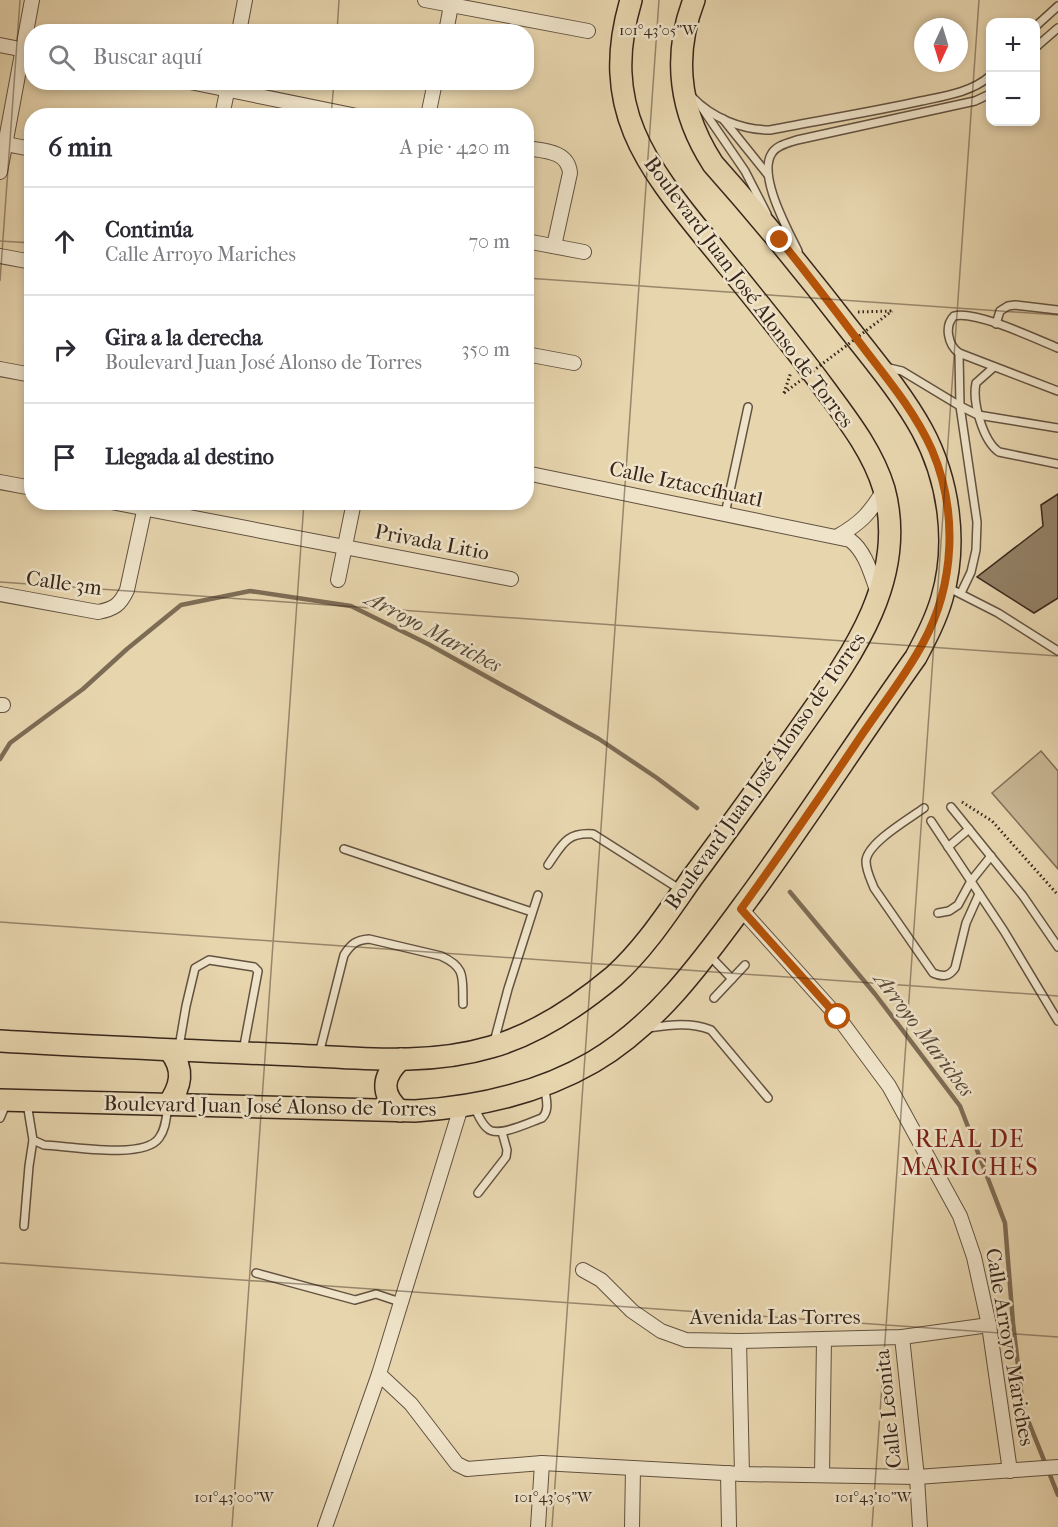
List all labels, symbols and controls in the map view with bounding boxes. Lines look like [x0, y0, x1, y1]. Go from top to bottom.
north arrow [914, 18, 968, 72]
map controls [986, 18, 1040, 126]
button: + [986, 18, 1040, 72]
text: 101°43'05"W [619, 21, 698, 39]
search box [24, 24, 534, 90]
icon: search [45, 41, 78, 74]
text: Buscar aquí [93, 44, 202, 70]
button: − [986, 72, 1040, 126]
text: 6 min [48, 132, 112, 163]
text: A pie · 420 m [400, 136, 510, 159]
street label: Boulevard Juan José Alonso de Torres [639, 152, 859, 432]
text: Continúa [105, 217, 193, 243]
icon: ahead [48, 225, 81, 258]
route end [766, 226, 792, 252]
text: 70 m [468, 230, 510, 253]
text: Calle Arroyo Mariches [105, 243, 296, 266]
text: Gira a la derecha [105, 325, 262, 351]
icon: right [48, 333, 81, 366]
text: 350 m [461, 338, 510, 361]
text: Boulevard Juan José Alonso de Torres [105, 351, 422, 374]
icon: arrive [48, 441, 81, 474]
text: Llegada al destino [105, 444, 274, 470]
street label: Calle Iztaccíhuatl [607, 456, 765, 512]
street label: Privada Litio [373, 519, 491, 565]
street label: Calle 3m [25, 566, 104, 600]
water label: Arroyo Mariches [359, 584, 507, 679]
street label: Boulevard Juan José Alonso de Torres [660, 628, 870, 914]
water label: Arroyo Mariches [867, 965, 980, 1103]
route start [824, 1003, 850, 1029]
street label: Boulevard Juan José Alonso de Torres [103, 1091, 437, 1121]
district label: REAL DE MARICHES [901, 1125, 1039, 1181]
street label: Calle Arroyo Mariches [981, 1246, 1039, 1448]
street label: Avenida Las Torres [689, 1305, 861, 1329]
street label: Calle Leonita [870, 1348, 906, 1470]
text: 101°43'00"W [194, 1488, 275, 1506]
text: 101°43'05"W [514, 1488, 593, 1506]
text: 101°43'10"W [835, 1488, 913, 1506]

